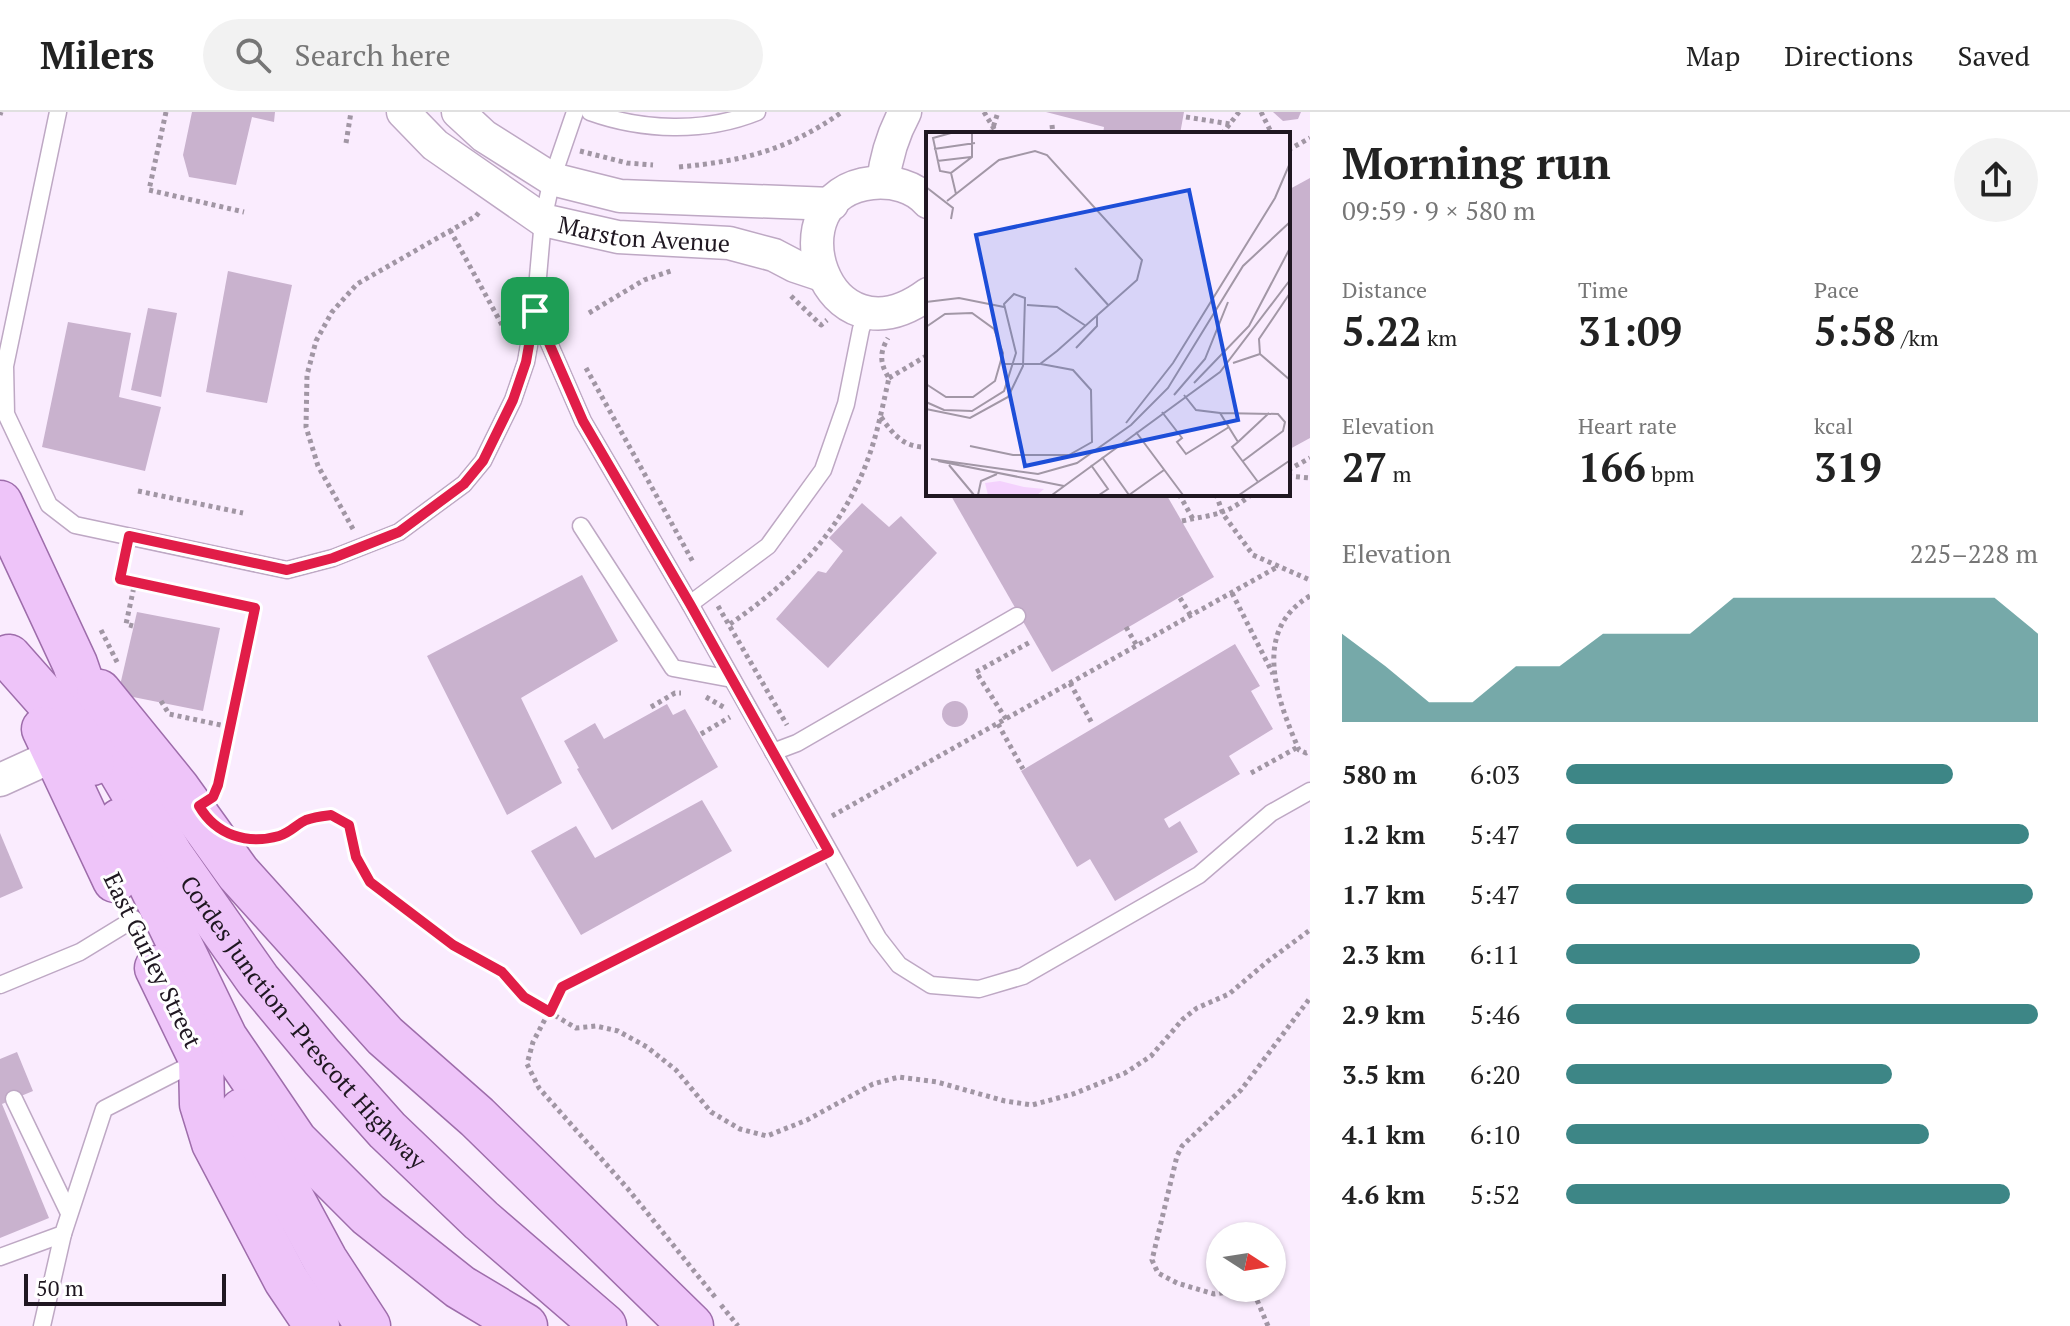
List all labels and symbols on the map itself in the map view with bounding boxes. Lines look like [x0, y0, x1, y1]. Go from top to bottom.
inset map [926, 132, 1290, 496]
street label: Marston Avenue [555, 208, 731, 259]
pin [501, 277, 569, 345]
street label: East Gurley Street [97, 867, 209, 1053]
street label: Cordes Junction–Prescott Highway [173, 869, 434, 1176]
north arrow [1206, 1222, 1286, 1302]
scale bar [24, 1270, 226, 1306]

